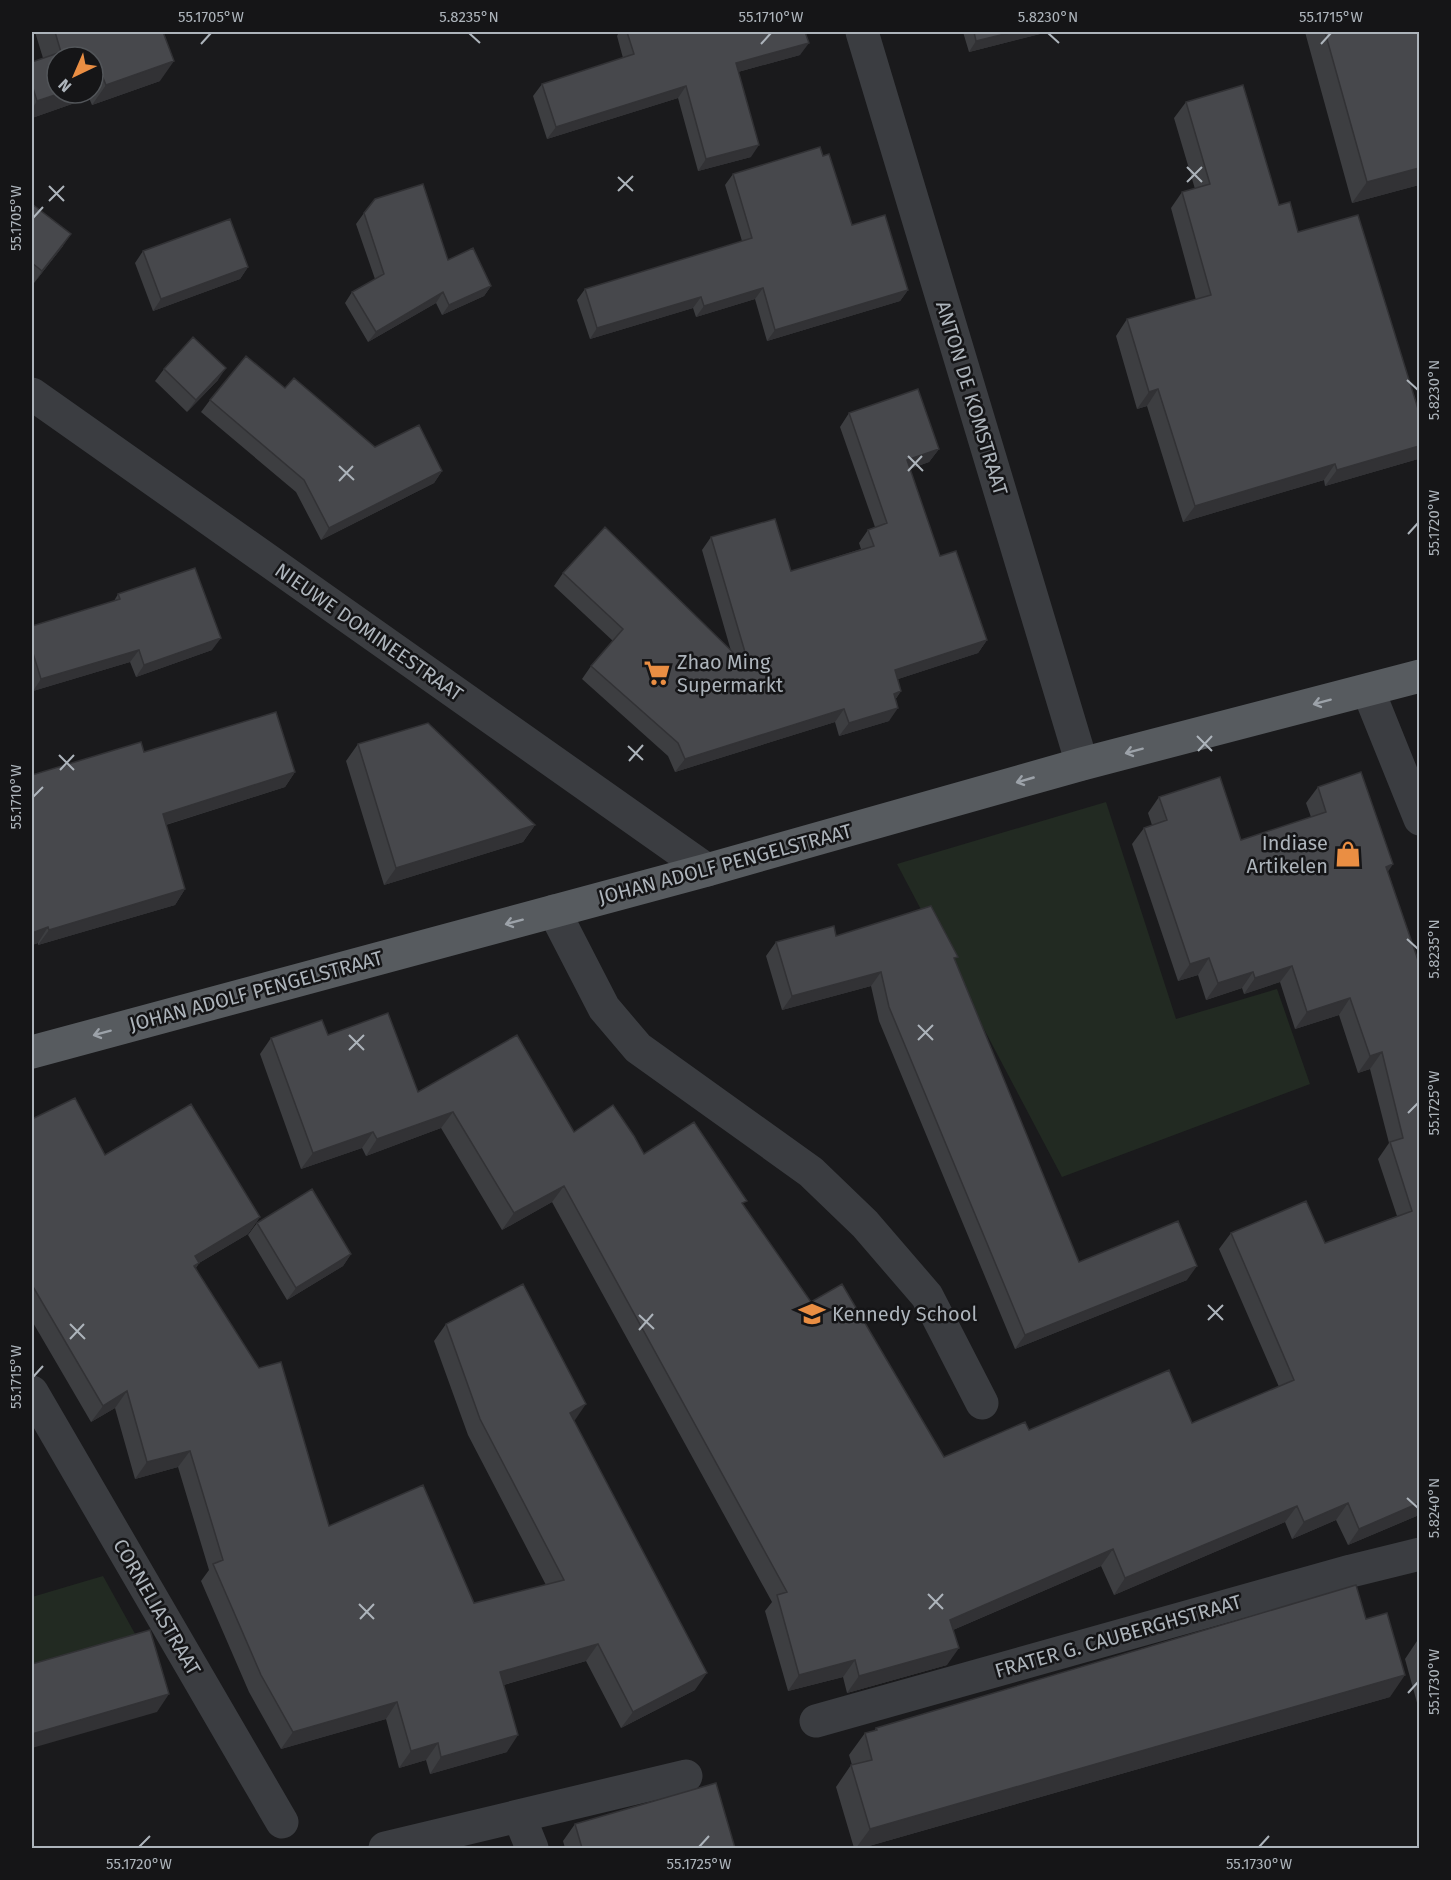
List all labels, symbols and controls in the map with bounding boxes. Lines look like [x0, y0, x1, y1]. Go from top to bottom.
text: 55.1705°W [178, 8, 245, 26]
text: 5.8235°N [439, 8, 499, 26]
text: 55.1710°W [738, 8, 804, 26]
text: 5.8230°N [1018, 8, 1078, 26]
text: 55.1715°W [1299, 8, 1364, 26]
north arrow [45, 45, 105, 105]
text: N [55, 75, 75, 96]
text: 55.1705°W [7, 184, 25, 251]
street label: ANTON DE KOMSTRAAT [931, 298, 1013, 499]
text: 5.8230°N [1425, 360, 1443, 420]
text: 55.1720°W [1425, 489, 1443, 556]
street label: NIEUWE DOMINEESTRAAT [270, 558, 468, 706]
place label: Zhao Ming Supermarkt [677, 650, 784, 697]
supermarket icon: Zhao Ming Supermarkt [642, 658, 672, 688]
one-way arrow [1313, 697, 1332, 708]
one-way arrow [1124, 745, 1143, 757]
text: 55.1710°W [7, 764, 25, 830]
one-way arrow [1016, 775, 1035, 786]
street label: JOHAN ADOLF PENGELSTRAAT [596, 818, 855, 909]
place label: Indiase Artikelen [1247, 831, 1328, 878]
shop icon: Indiase Artikelen [1333, 839, 1363, 869]
one-way arrow [505, 916, 524, 928]
text: 5.8235°N [1425, 919, 1443, 979]
street label: JOHAN ADOLF PENGELSTRAAT [127, 945, 386, 1036]
one-way arrow [93, 1028, 112, 1039]
text: 55.1725°W [1425, 1070, 1443, 1136]
school or university icon: Kennedy School [797, 1299, 827, 1329]
place label: Kennedy School [832, 1302, 977, 1326]
text: 55.1715°W [7, 1344, 25, 1409]
text: 5.8240°N [1425, 1478, 1443, 1538]
street label: CORNELIASTRAAT [108, 1534, 206, 1680]
street label: FRATER G. CAUBERGHSTRAAT [992, 1589, 1245, 1683]
text: 55.1730°W [1425, 1648, 1443, 1715]
text: 55.1720°W [106, 1855, 173, 1873]
text: 55.1725°W [666, 1855, 732, 1873]
text: 55.1730°W [1226, 1855, 1293, 1873]

